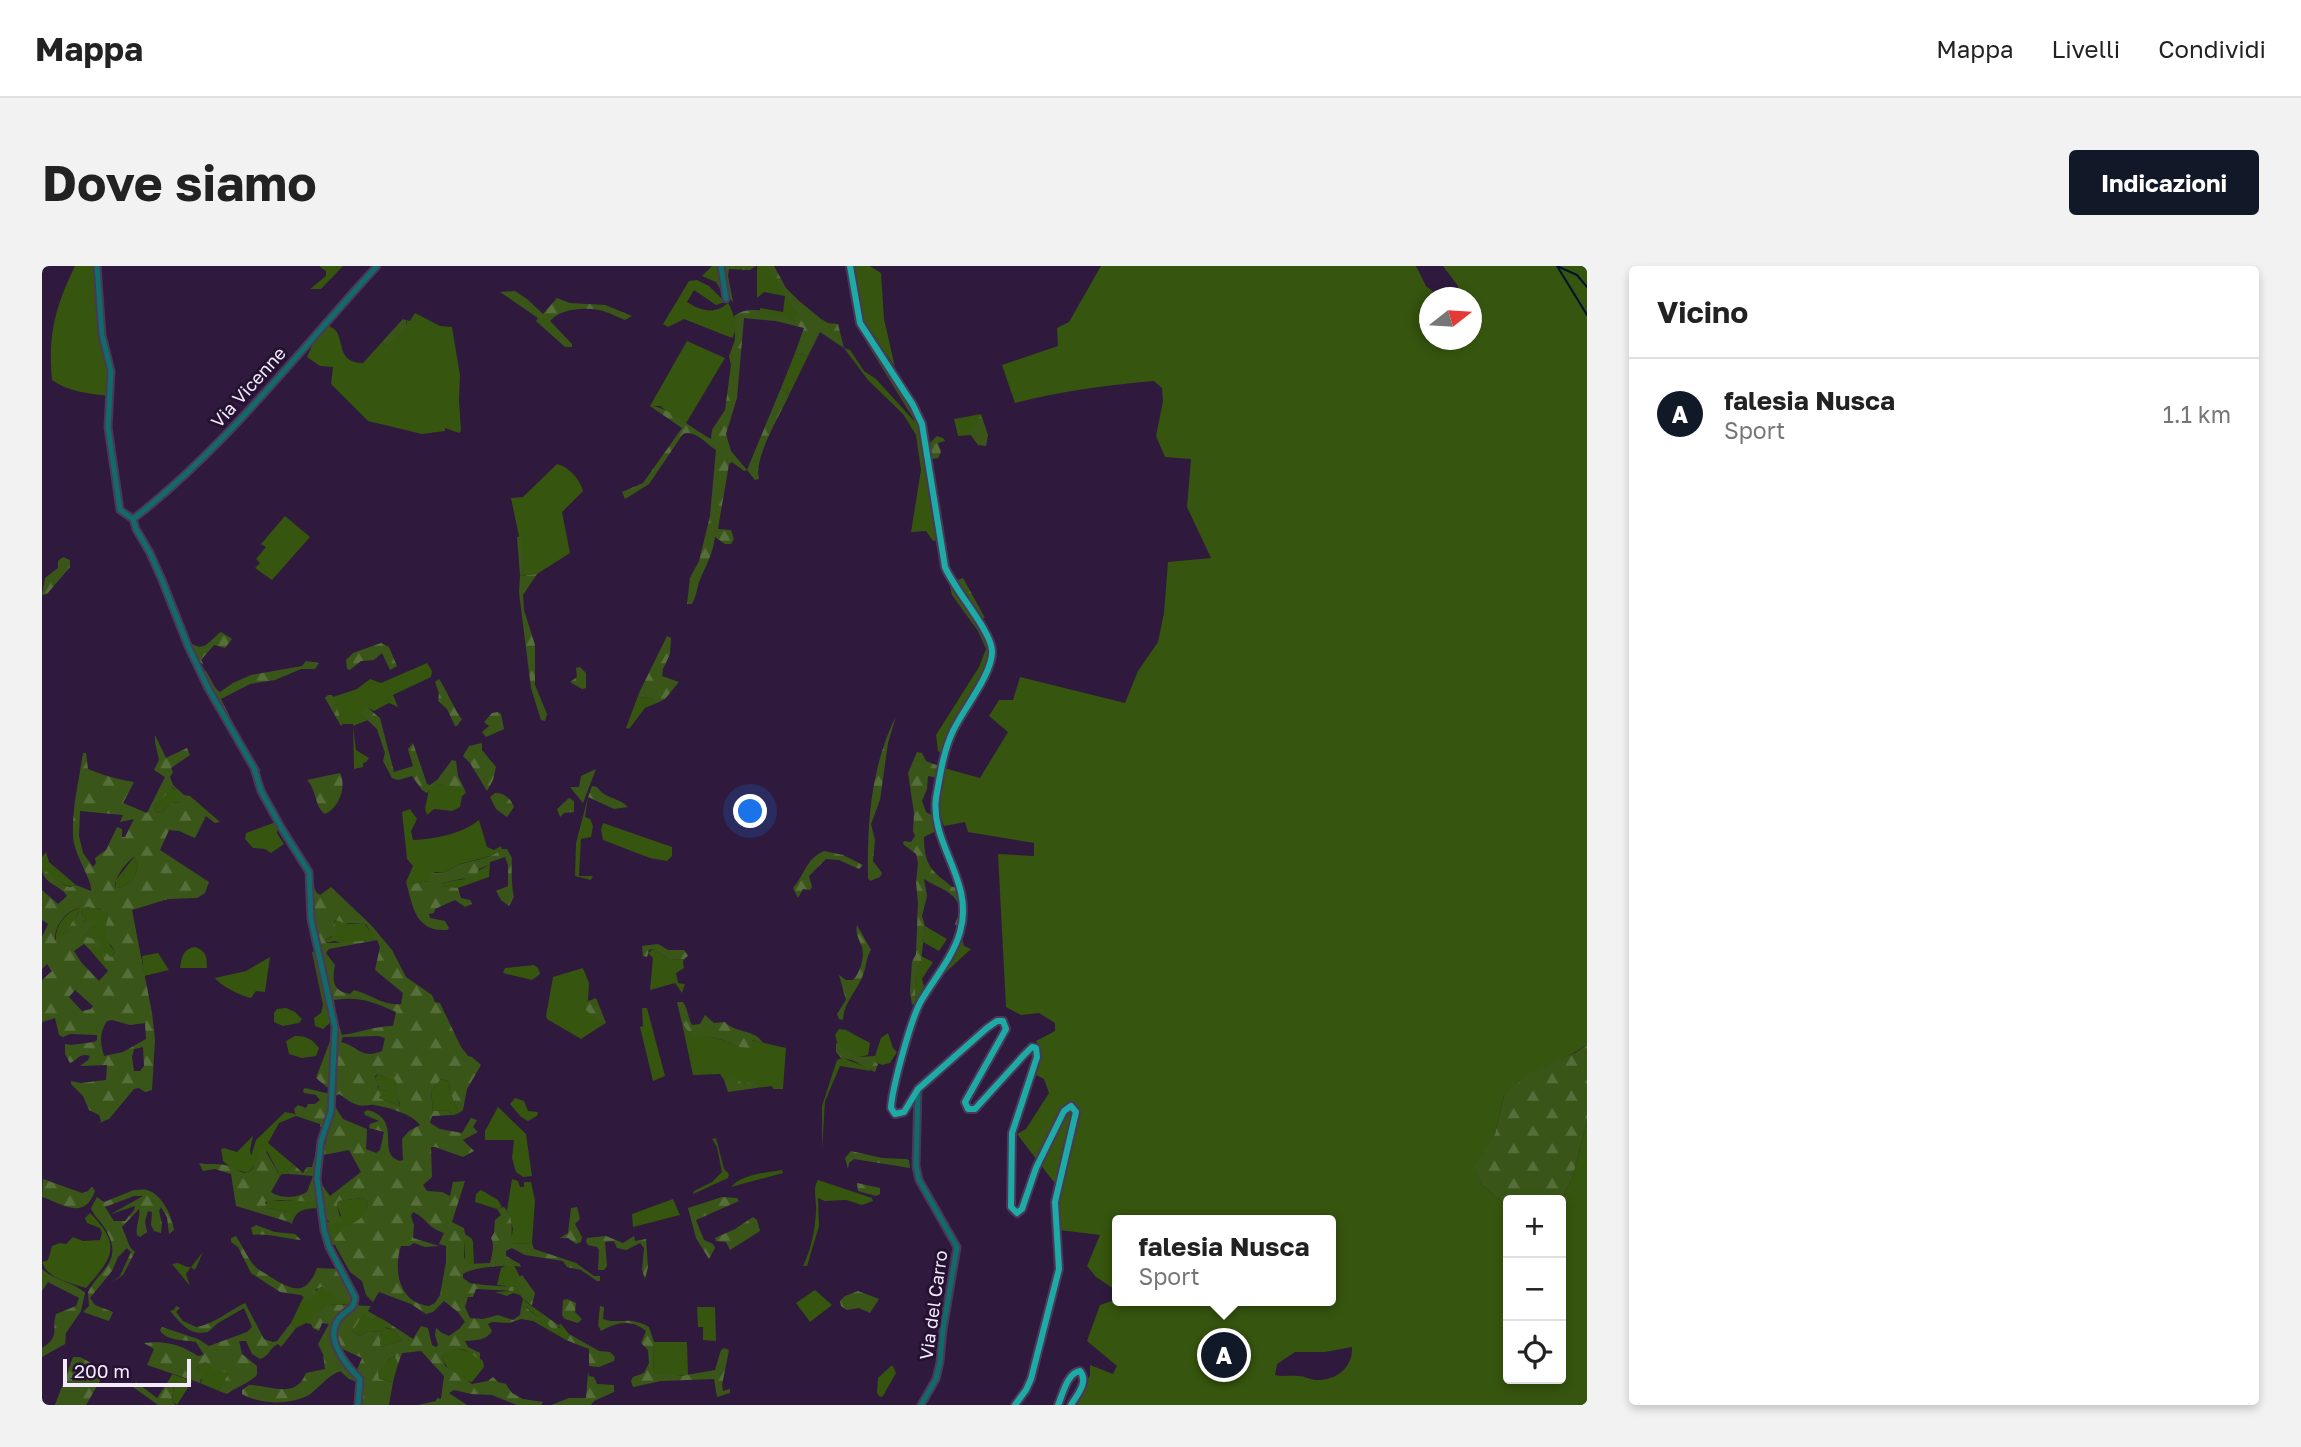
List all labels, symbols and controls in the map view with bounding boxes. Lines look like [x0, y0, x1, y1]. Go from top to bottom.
text: Mappa [35, 29, 143, 68]
text: Mappa [1936, 34, 2013, 63]
text: Livelli [2051, 34, 2120, 63]
text: Condividi [2158, 34, 2266, 63]
button: Indicazioni [2069, 150, 2259, 215]
text: Dove siamo [42, 153, 317, 212]
north arrow [1419, 287, 1482, 350]
text: Vicino [1657, 294, 1748, 330]
street label: Via Vicenne [206, 342, 290, 432]
text: falesia Nusca [1724, 385, 1895, 416]
text: A [1672, 400, 1688, 428]
text: 1.1 km [2163, 400, 2231, 428]
text: Sport [1724, 416, 1785, 444]
your location [733, 794, 767, 828]
map controls [1503, 1195, 1566, 1384]
button: + [1503, 1195, 1566, 1258]
popup [1112, 1215, 1336, 1306]
text: falesia Nusca [1138, 1231, 1310, 1262]
street label: Via del Carro [914, 1249, 952, 1361]
button: − [1503, 1258, 1566, 1321]
text: Sport [1138, 1262, 1200, 1290]
button: locate [1503, 1321, 1566, 1384]
pin: A [1201, 1329, 1247, 1381]
scale bar [63, 1356, 191, 1388]
text: 200 m [74, 1359, 130, 1382]

